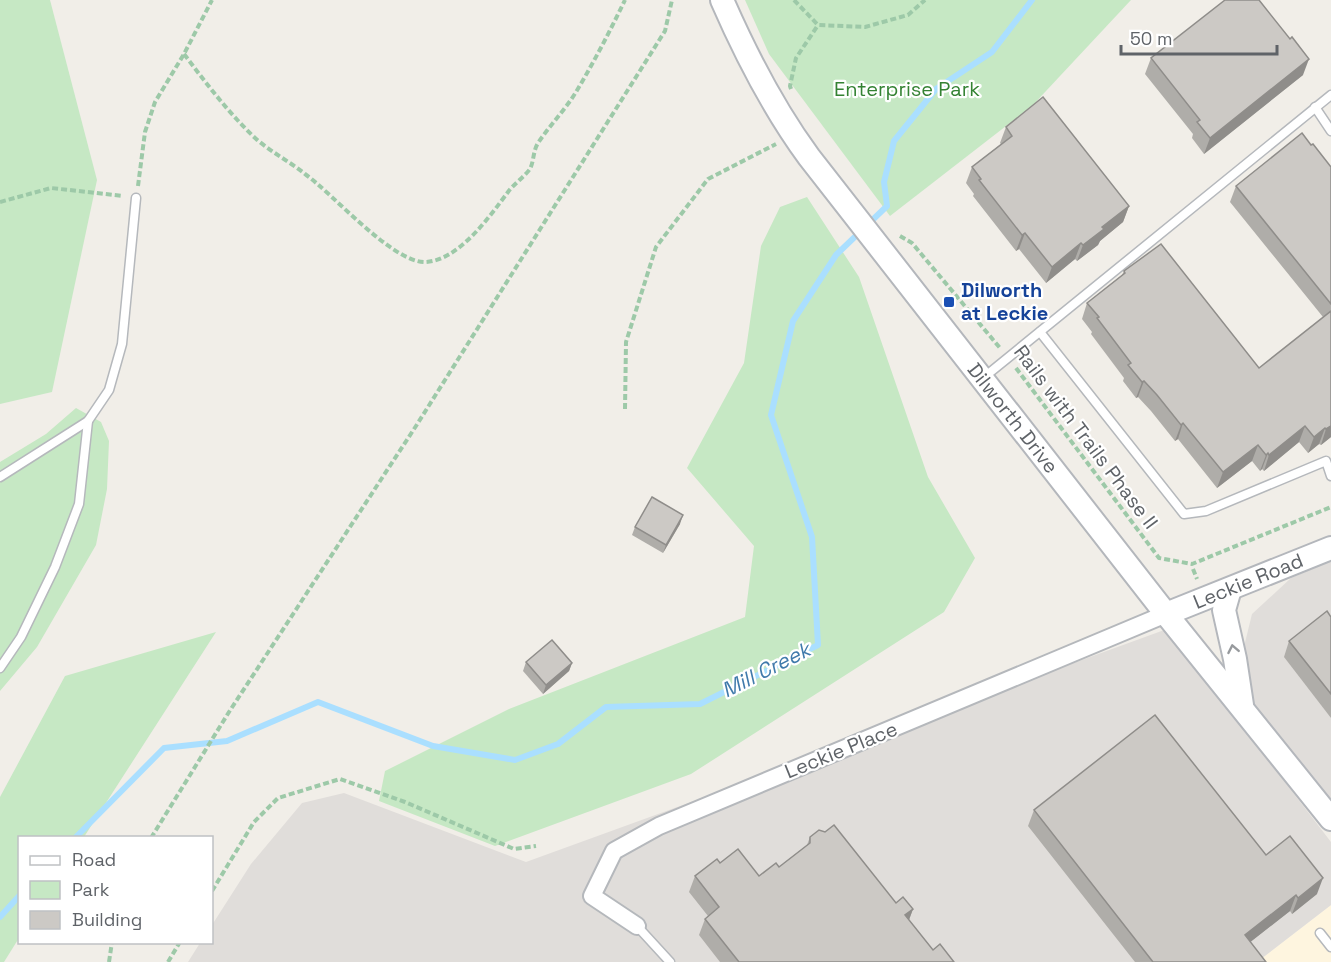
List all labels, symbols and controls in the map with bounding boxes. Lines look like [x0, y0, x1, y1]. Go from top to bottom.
scale bar [1121, 18, 1277, 56]
text: 50 m [1130, 27, 1172, 50]
park label: Enterprise Park [834, 76, 980, 102]
place label: Dilworth at Leckie [961, 277, 1048, 326]
marker: Dilworth at Leckie [942, 295, 956, 309]
street label: Rails with Trails Phase II [1008, 340, 1164, 534]
street label: Dilworth Drive [962, 357, 1064, 479]
street label: Leckie Road [1189, 547, 1307, 615]
water label: Mill Creek [717, 634, 817, 703]
one-way arrow [1227, 645, 1240, 655]
street label: Leckie Place [781, 716, 901, 784]
legend [18, 836, 213, 944]
text: Road [72, 848, 116, 871]
text: Park [72, 878, 110, 901]
text: Building [72, 908, 142, 931]

